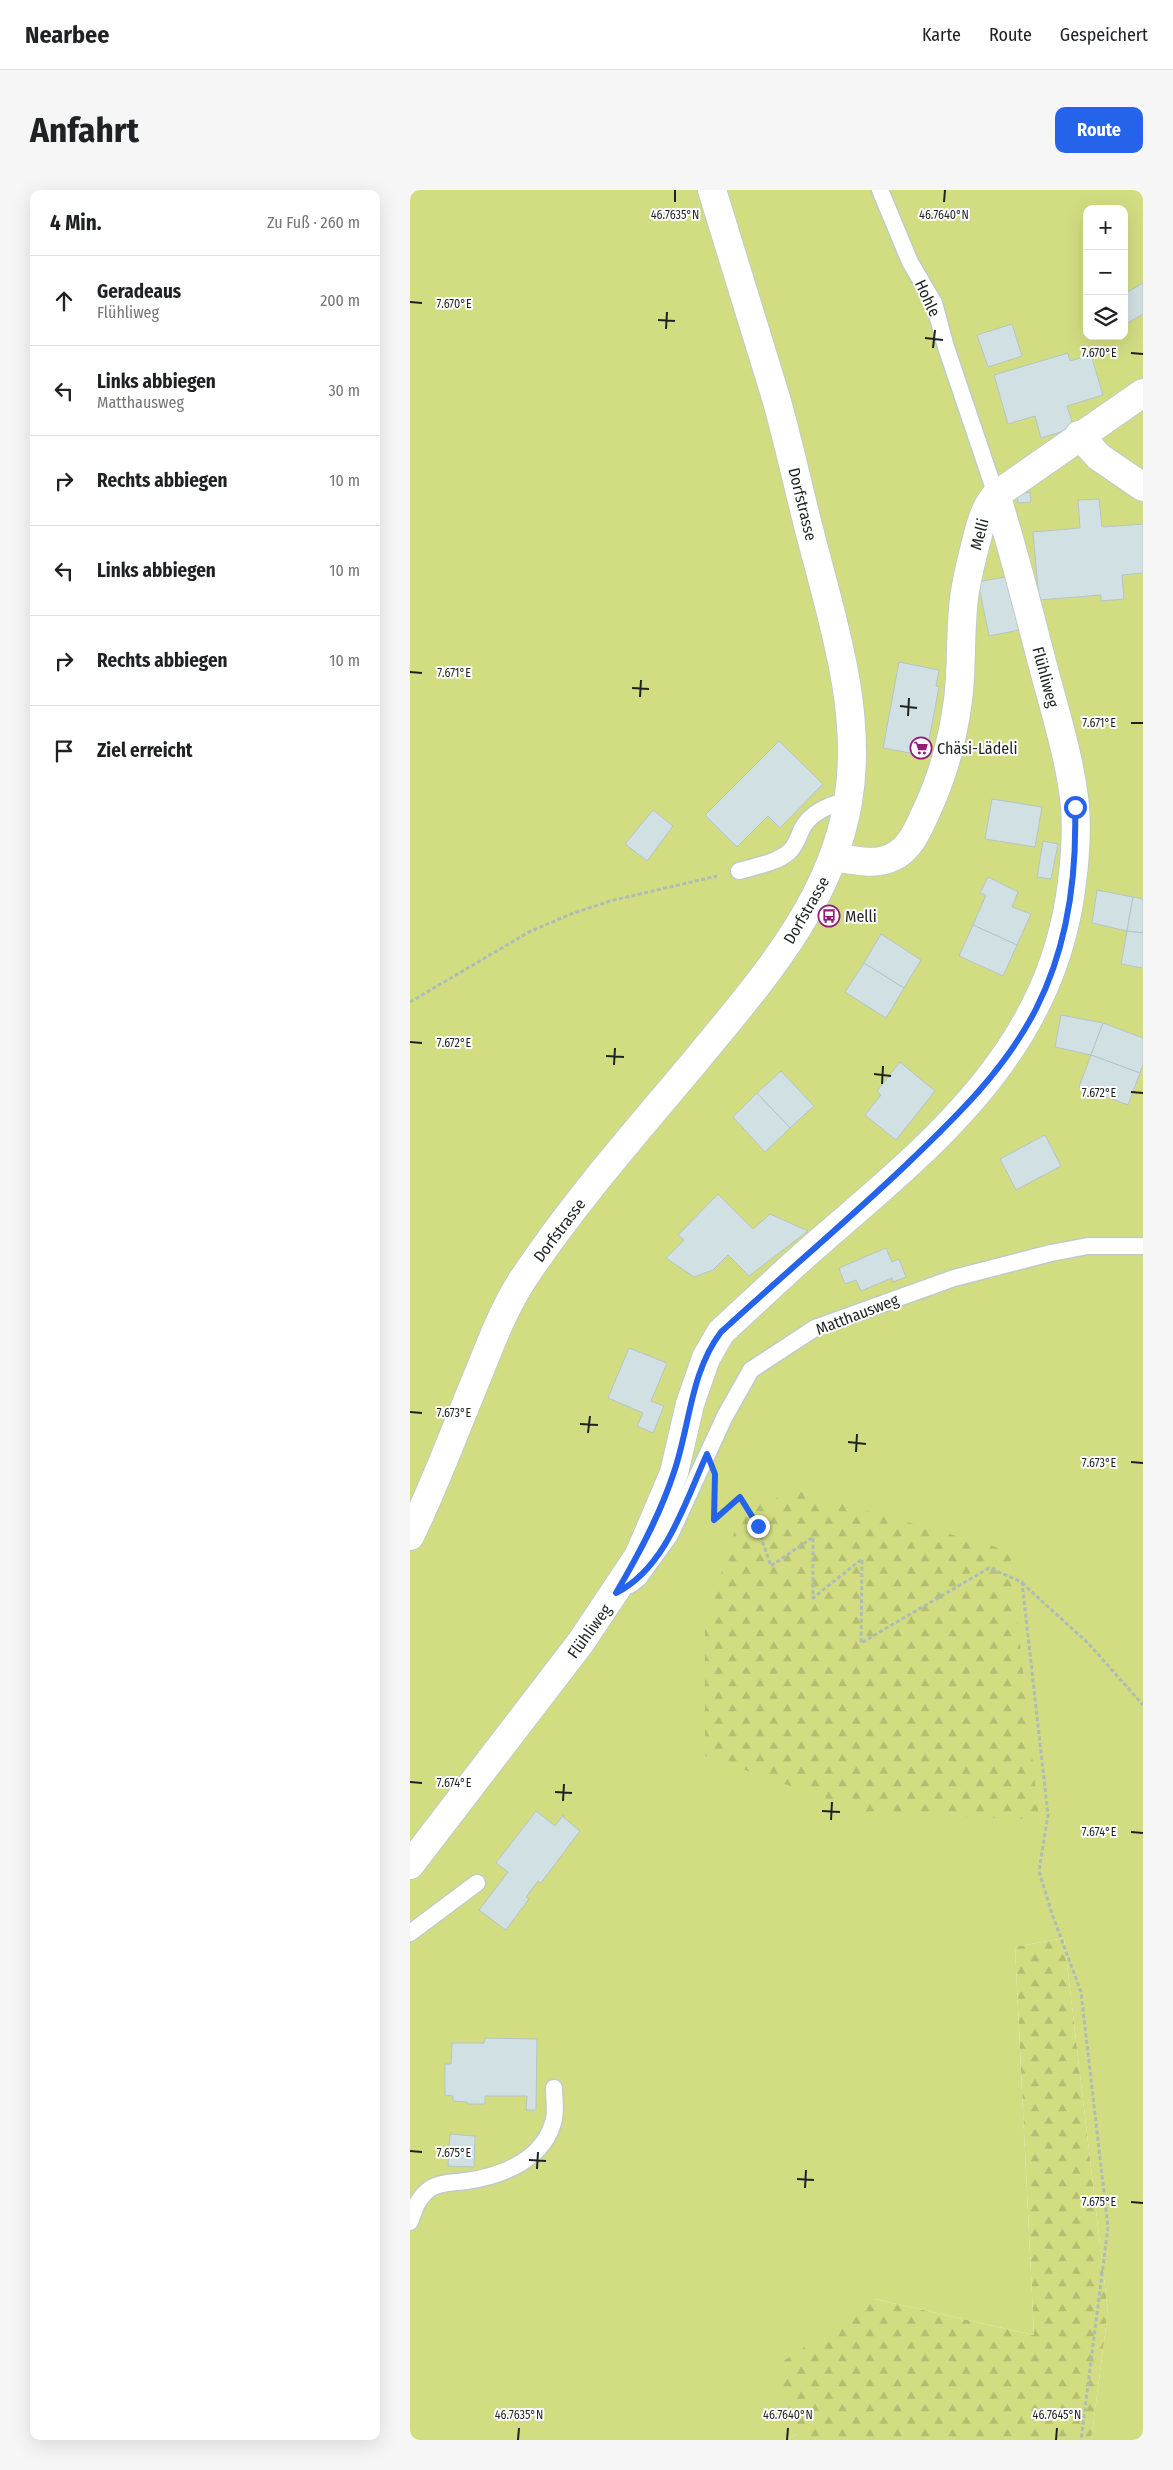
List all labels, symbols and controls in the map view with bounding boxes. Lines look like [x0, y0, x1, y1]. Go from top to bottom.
text: Nearbee [25, 21, 109, 49]
text: Karte [922, 24, 961, 46]
text: Route [989, 24, 1032, 46]
text: Gespeichert [1060, 24, 1148, 46]
button: Route [1055, 107, 1143, 153]
text: Anfahrt [30, 109, 139, 151]
map controls [1083, 205, 1128, 340]
button: + [1083, 205, 1128, 250]
text: 46.7635°N [651, 208, 699, 222]
text: 46.7640°N [919, 208, 969, 222]
text: 4 Min. [50, 210, 102, 236]
text: Zu Fuß · 260 m [267, 213, 360, 232]
button: − [1083, 250, 1128, 295]
street label: Hohle [911, 277, 944, 320]
text: Geradeaus [97, 280, 181, 303]
icon: ahead [50, 287, 78, 315]
text: 200 m [320, 291, 360, 310]
button: layers [1083, 295, 1128, 340]
text: 7.670°E [436, 297, 472, 311]
text: Flühliweg [97, 303, 159, 322]
text: 7.670°E [1081, 346, 1117, 360]
text: Links abbiegen [97, 370, 216, 393]
icon: left [50, 377, 78, 405]
text: 30 m [328, 381, 360, 400]
text: Matthausweg [97, 393, 184, 412]
street label: Dorfstrasse [784, 466, 821, 543]
icon: right [50, 467, 78, 495]
text: Rechts abbiegen [97, 469, 227, 492]
text: 10 m [329, 471, 360, 490]
street label: Melli [966, 516, 993, 552]
icon: left [50, 557, 78, 585]
text: Links abbiegen [97, 559, 216, 582]
text: 10 m [329, 561, 360, 580]
street label: Flühliweg [1028, 645, 1063, 710]
icon: right [50, 647, 78, 675]
text: Rechts abbiegen [97, 649, 227, 672]
text: 10 m [329, 651, 360, 670]
text: 7.671°E [437, 666, 471, 680]
text: 7.671°E [1082, 716, 1116, 730]
supermarket icon: Chäsi-Lädeli [909, 736, 933, 760]
icon: arrive [50, 737, 78, 765]
text: Ziel erreicht [97, 739, 193, 762]
place label: Chäsi-Lädeli [937, 739, 1017, 758]
route start [1064, 796, 1087, 819]
street label: Dorfstrasse [780, 873, 833, 947]
bus stop icon: Melli [817, 904, 841, 928]
place label: Melli [845, 907, 877, 926]
text: 7.672°E [437, 1036, 472, 1050]
text: 7.672°E [1082, 1086, 1117, 1100]
street label: Dorfstrasse [529, 1195, 589, 1266]
street label: Matthausweg [813, 1290, 902, 1339]
text: 7.673°E [437, 1406, 472, 1420]
text: 7.673°E [1082, 1456, 1117, 1470]
route end [747, 1515, 770, 1538]
street label: Flühliweg [563, 1600, 616, 1662]
text: 7.674°E [437, 1776, 472, 1790]
text: 7.674°E [1082, 1825, 1117, 1839]
text: 7.675°E [437, 2146, 472, 2160]
text: 7.675°E [1082, 2195, 1117, 2209]
text: 46.7635°N [495, 2408, 543, 2422]
text: 46.7640°N [763, 2408, 813, 2422]
text: 46.7645°N [1033, 2408, 1081, 2422]

